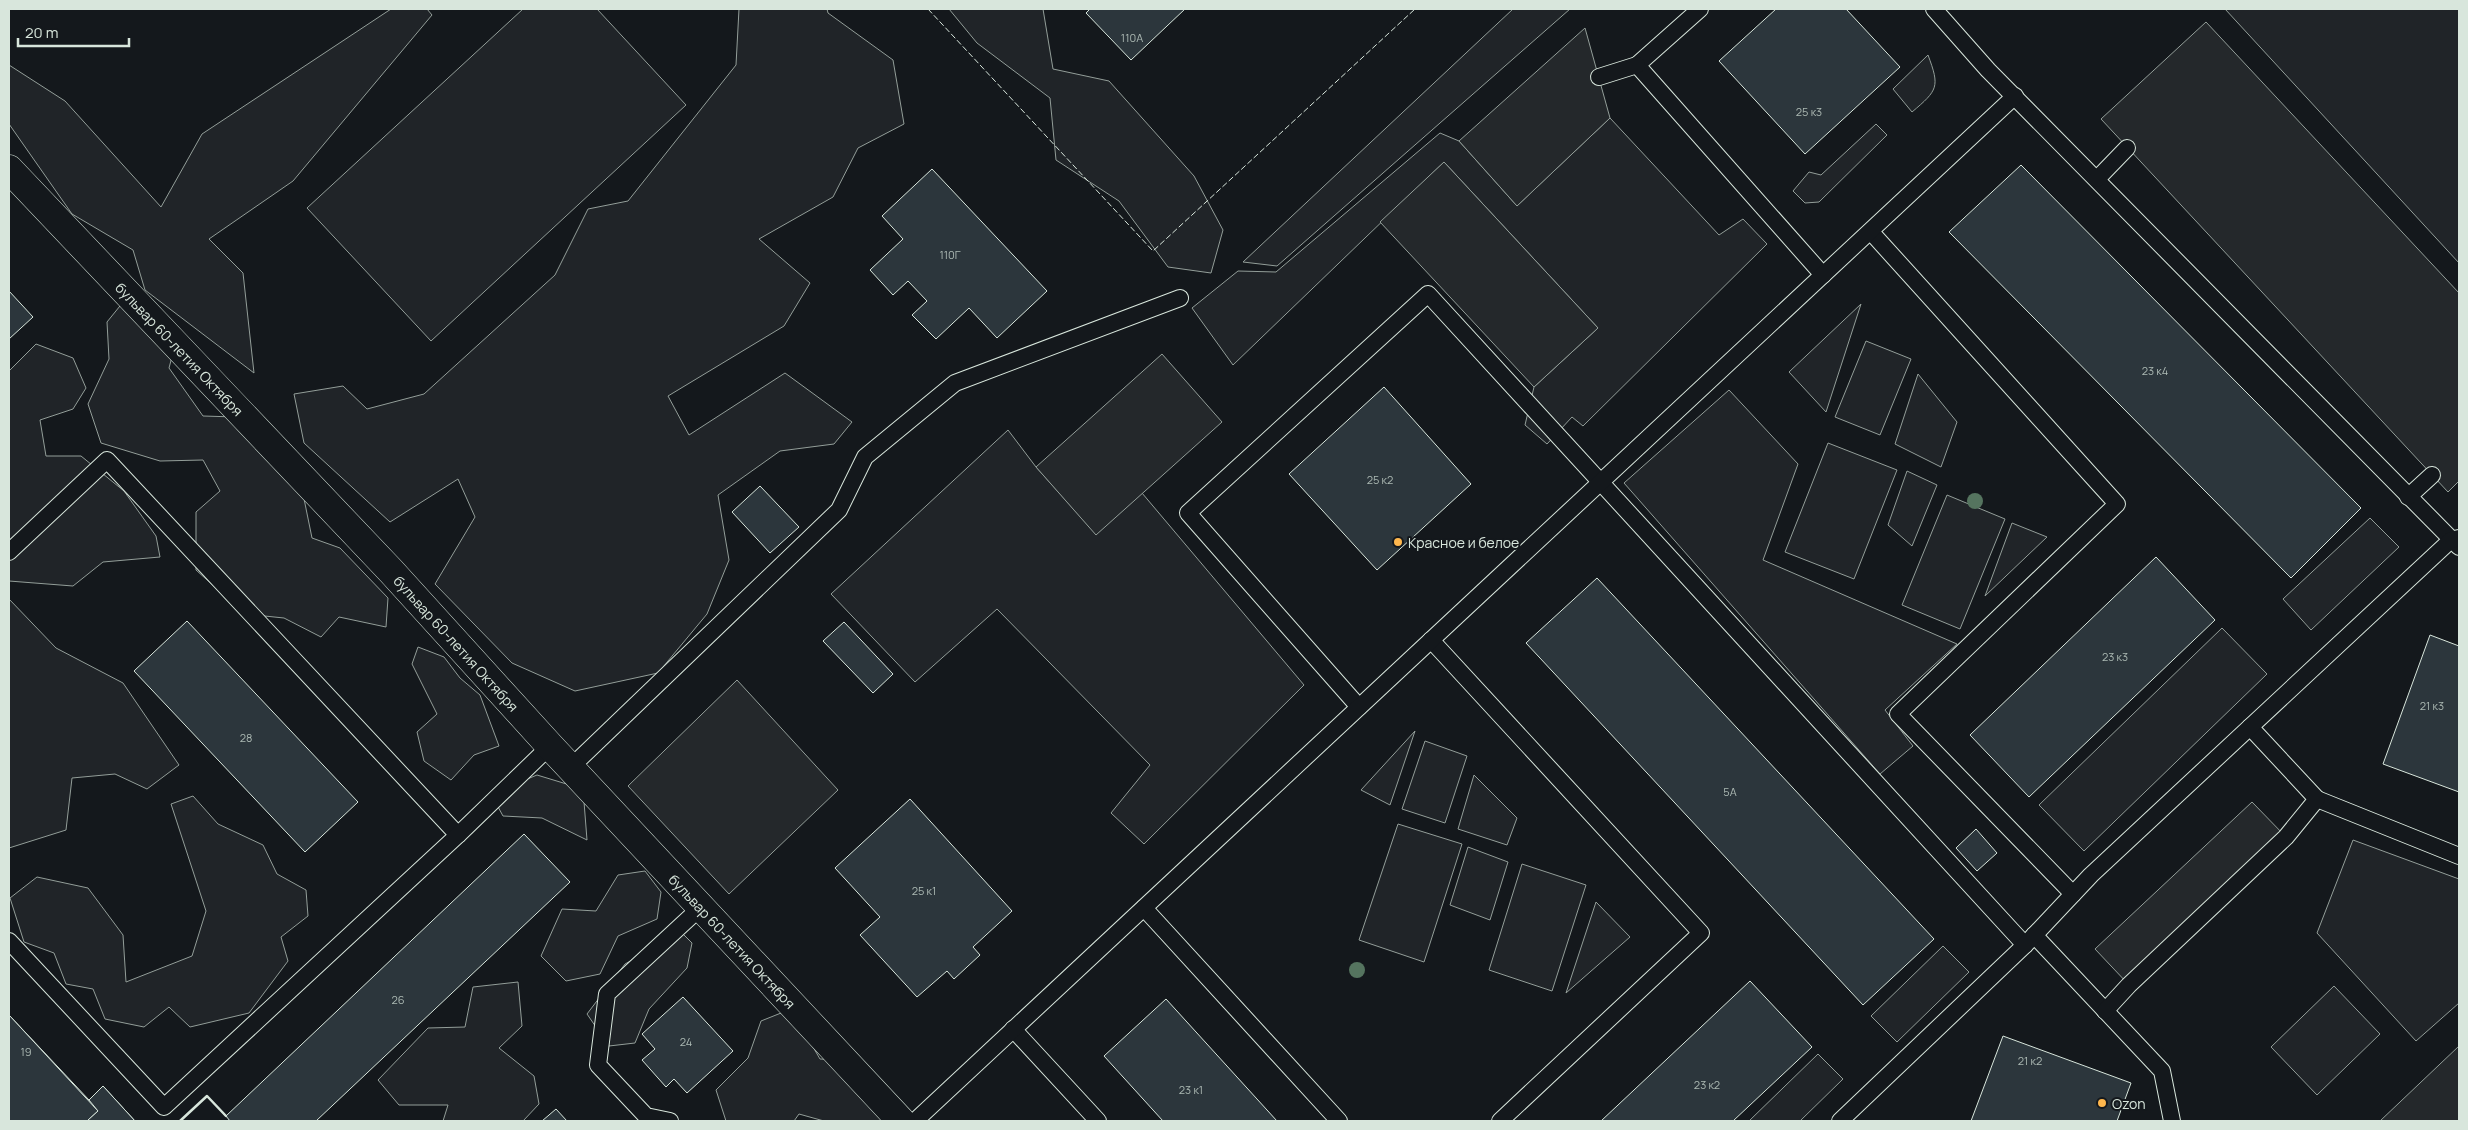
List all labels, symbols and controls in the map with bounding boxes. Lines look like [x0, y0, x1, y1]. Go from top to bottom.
scale bar [18, 15, 129, 47]
text: 20 m [25, 22, 58, 43]
house number: 110А [1121, 30, 1143, 45]
house number: 25 к3 [1796, 104, 1822, 119]
house number: 110Г [939, 247, 961, 262]
street label: бульвар 60-летия Октября [112, 278, 248, 420]
house number: 23 к4 [2142, 363, 2168, 378]
house number: 25 к2 [1367, 472, 1393, 487]
place label: Красное и белое [1408, 533, 1519, 552]
marker: Красное и белое [1392, 536, 1404, 548]
street label: бульвар 60-летия Октября [390, 571, 523, 715]
house number: 23 к3 [2102, 649, 2128, 664]
house number: 21 к3 [2420, 698, 2444, 713]
house number: 28 [240, 730, 252, 745]
house number: 5А [1723, 784, 1737, 799]
street label: бульвар 60-летия Октября [665, 870, 800, 1012]
house number: 25 к1 [912, 883, 936, 898]
house number: 26 [391, 992, 405, 1007]
house number: 24 [680, 1034, 692, 1049]
house number: 19 [20, 1044, 32, 1059]
house number: 21 к2 [2018, 1053, 2042, 1068]
house number: 23 к2 [1694, 1077, 1720, 1092]
house number: 23 к1 [1179, 1082, 1203, 1097]
place label: Ozon [2112, 1094, 2146, 1113]
marker: Ozon [2096, 1097, 2108, 1109]

